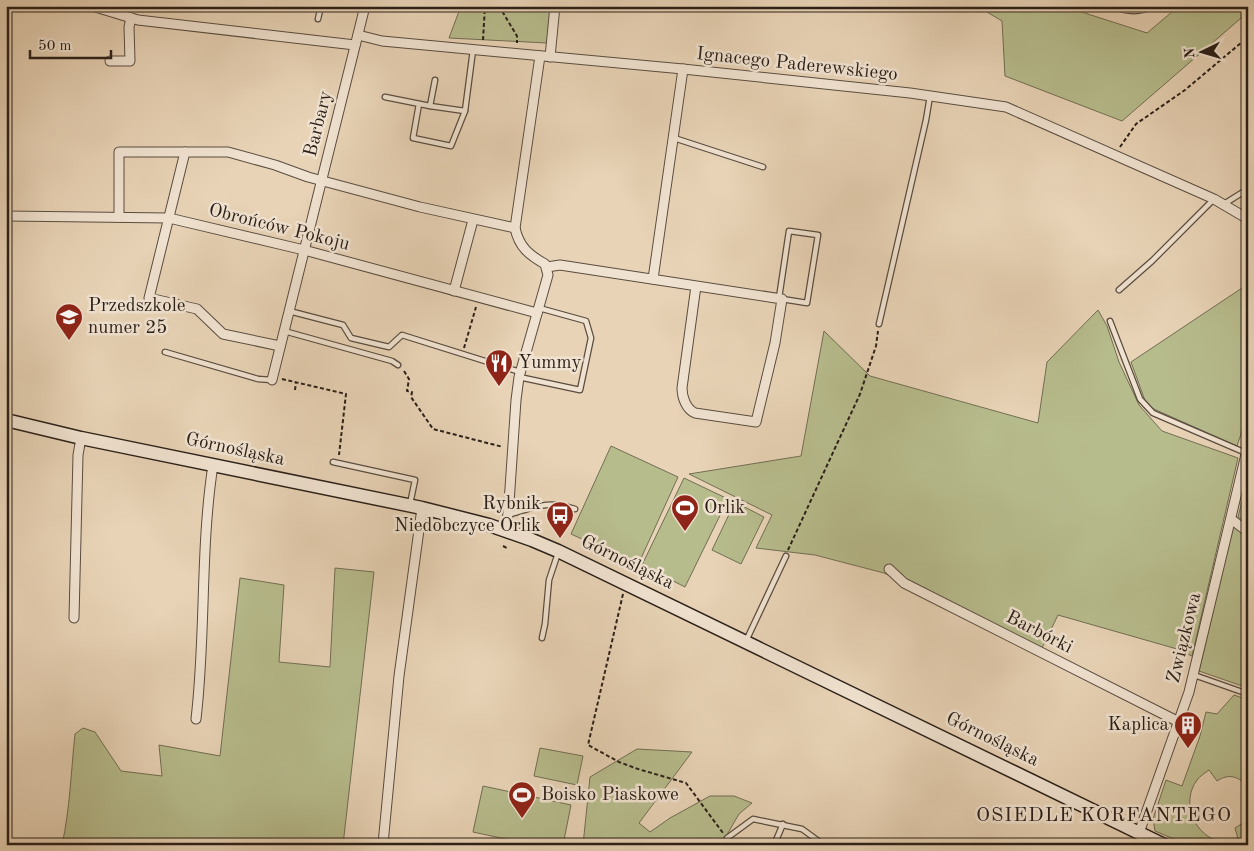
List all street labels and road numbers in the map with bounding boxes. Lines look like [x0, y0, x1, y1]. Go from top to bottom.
street label: Ignacego Paderewskiego [695, 45, 899, 85]
street label: Barbary [302, 89, 336, 159]
street label: Obrońców Pokoju [206, 201, 352, 255]
street label: Górnośląska [184, 430, 287, 470]
street label: Górnośląska [578, 532, 677, 594]
street label: Związkowa [1165, 590, 1206, 685]
street label: Barbórki [1002, 608, 1076, 658]
street label: Górnośląska [943, 709, 1042, 771]

